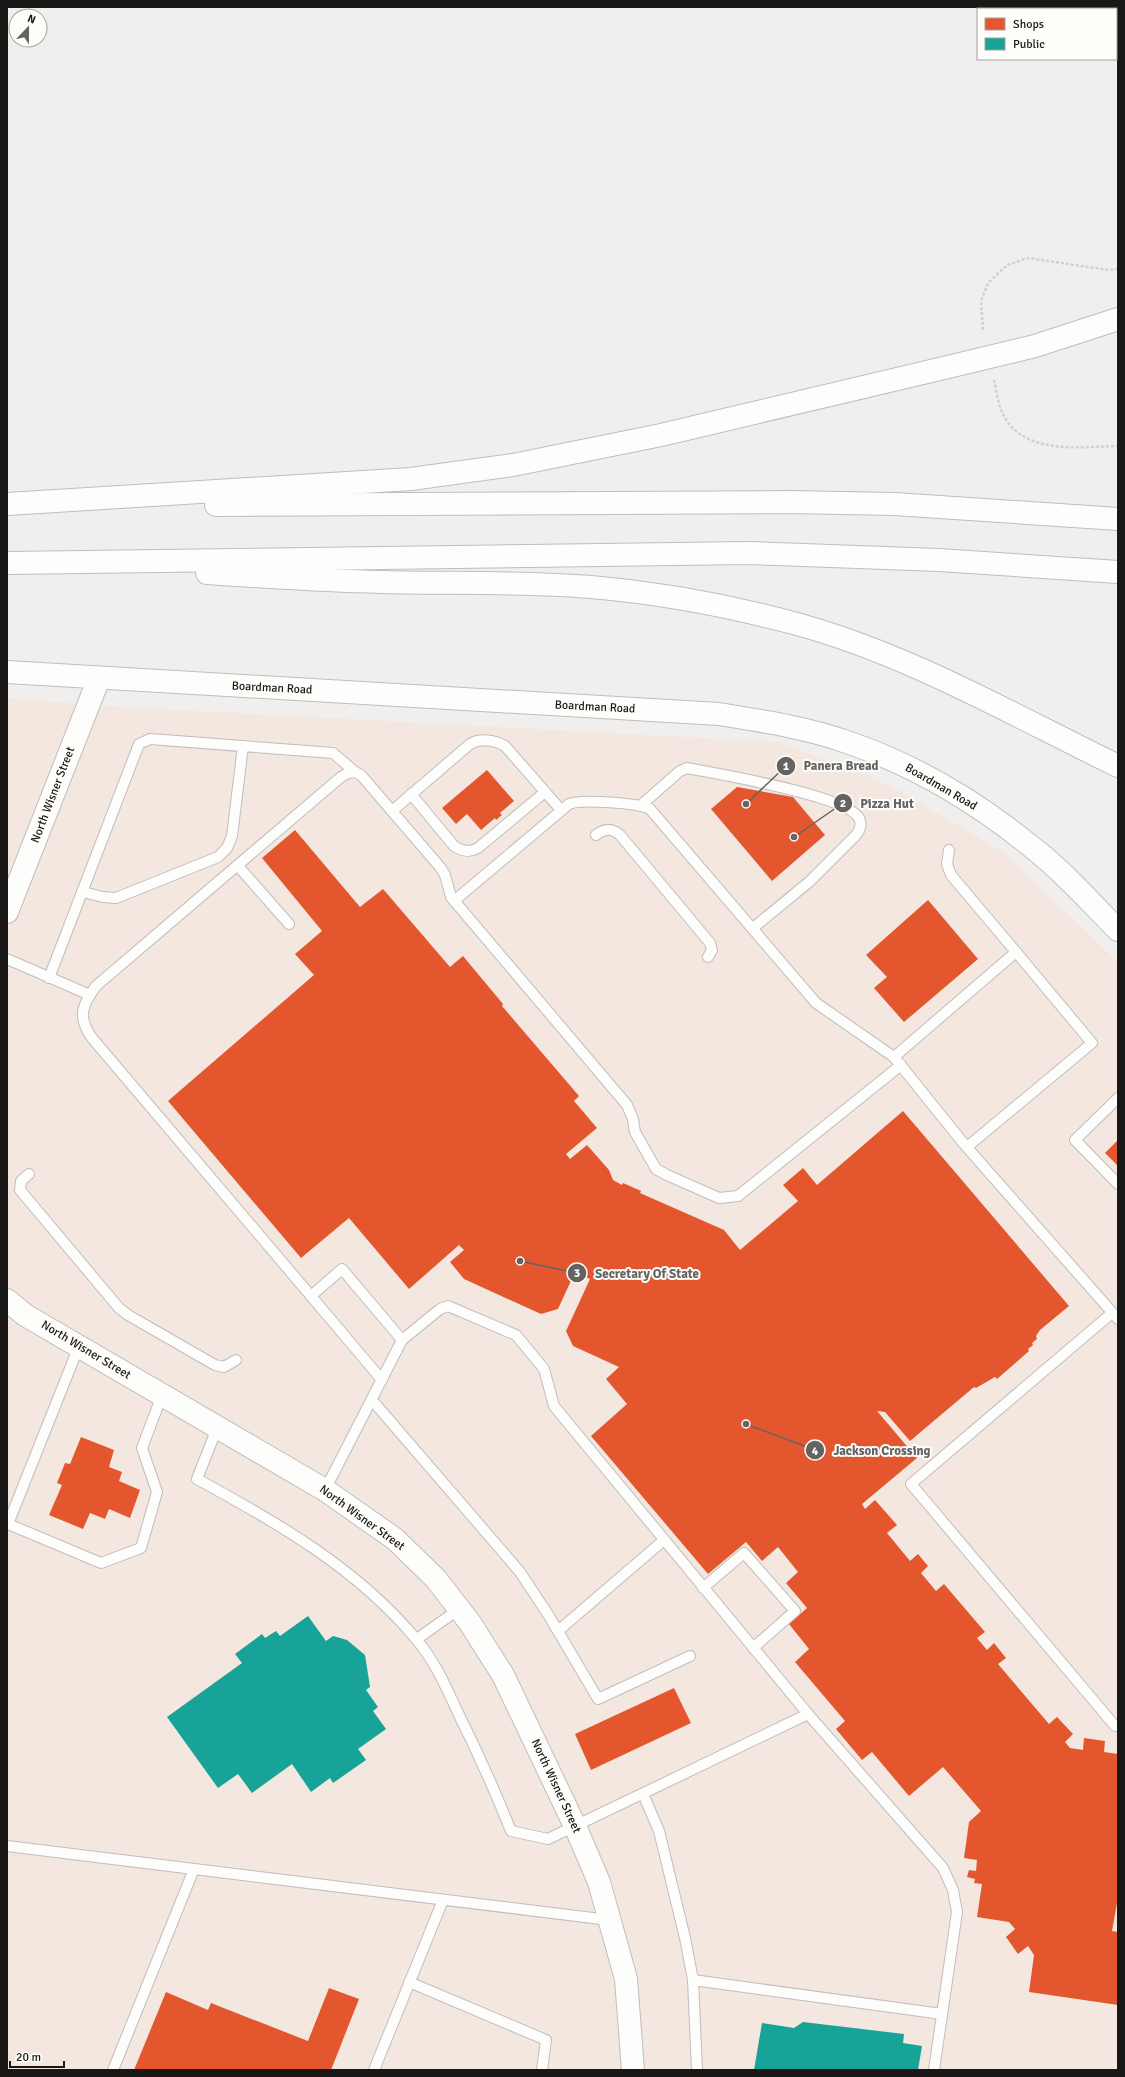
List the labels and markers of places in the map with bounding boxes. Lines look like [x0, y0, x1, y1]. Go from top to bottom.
callout: Panera Bread [776, 753, 887, 778]
callout: Pizza Hut [833, 791, 922, 816]
callout: Secretary Of State [567, 1261, 707, 1286]
callout: Jackson Crossing [805, 1438, 938, 1463]

